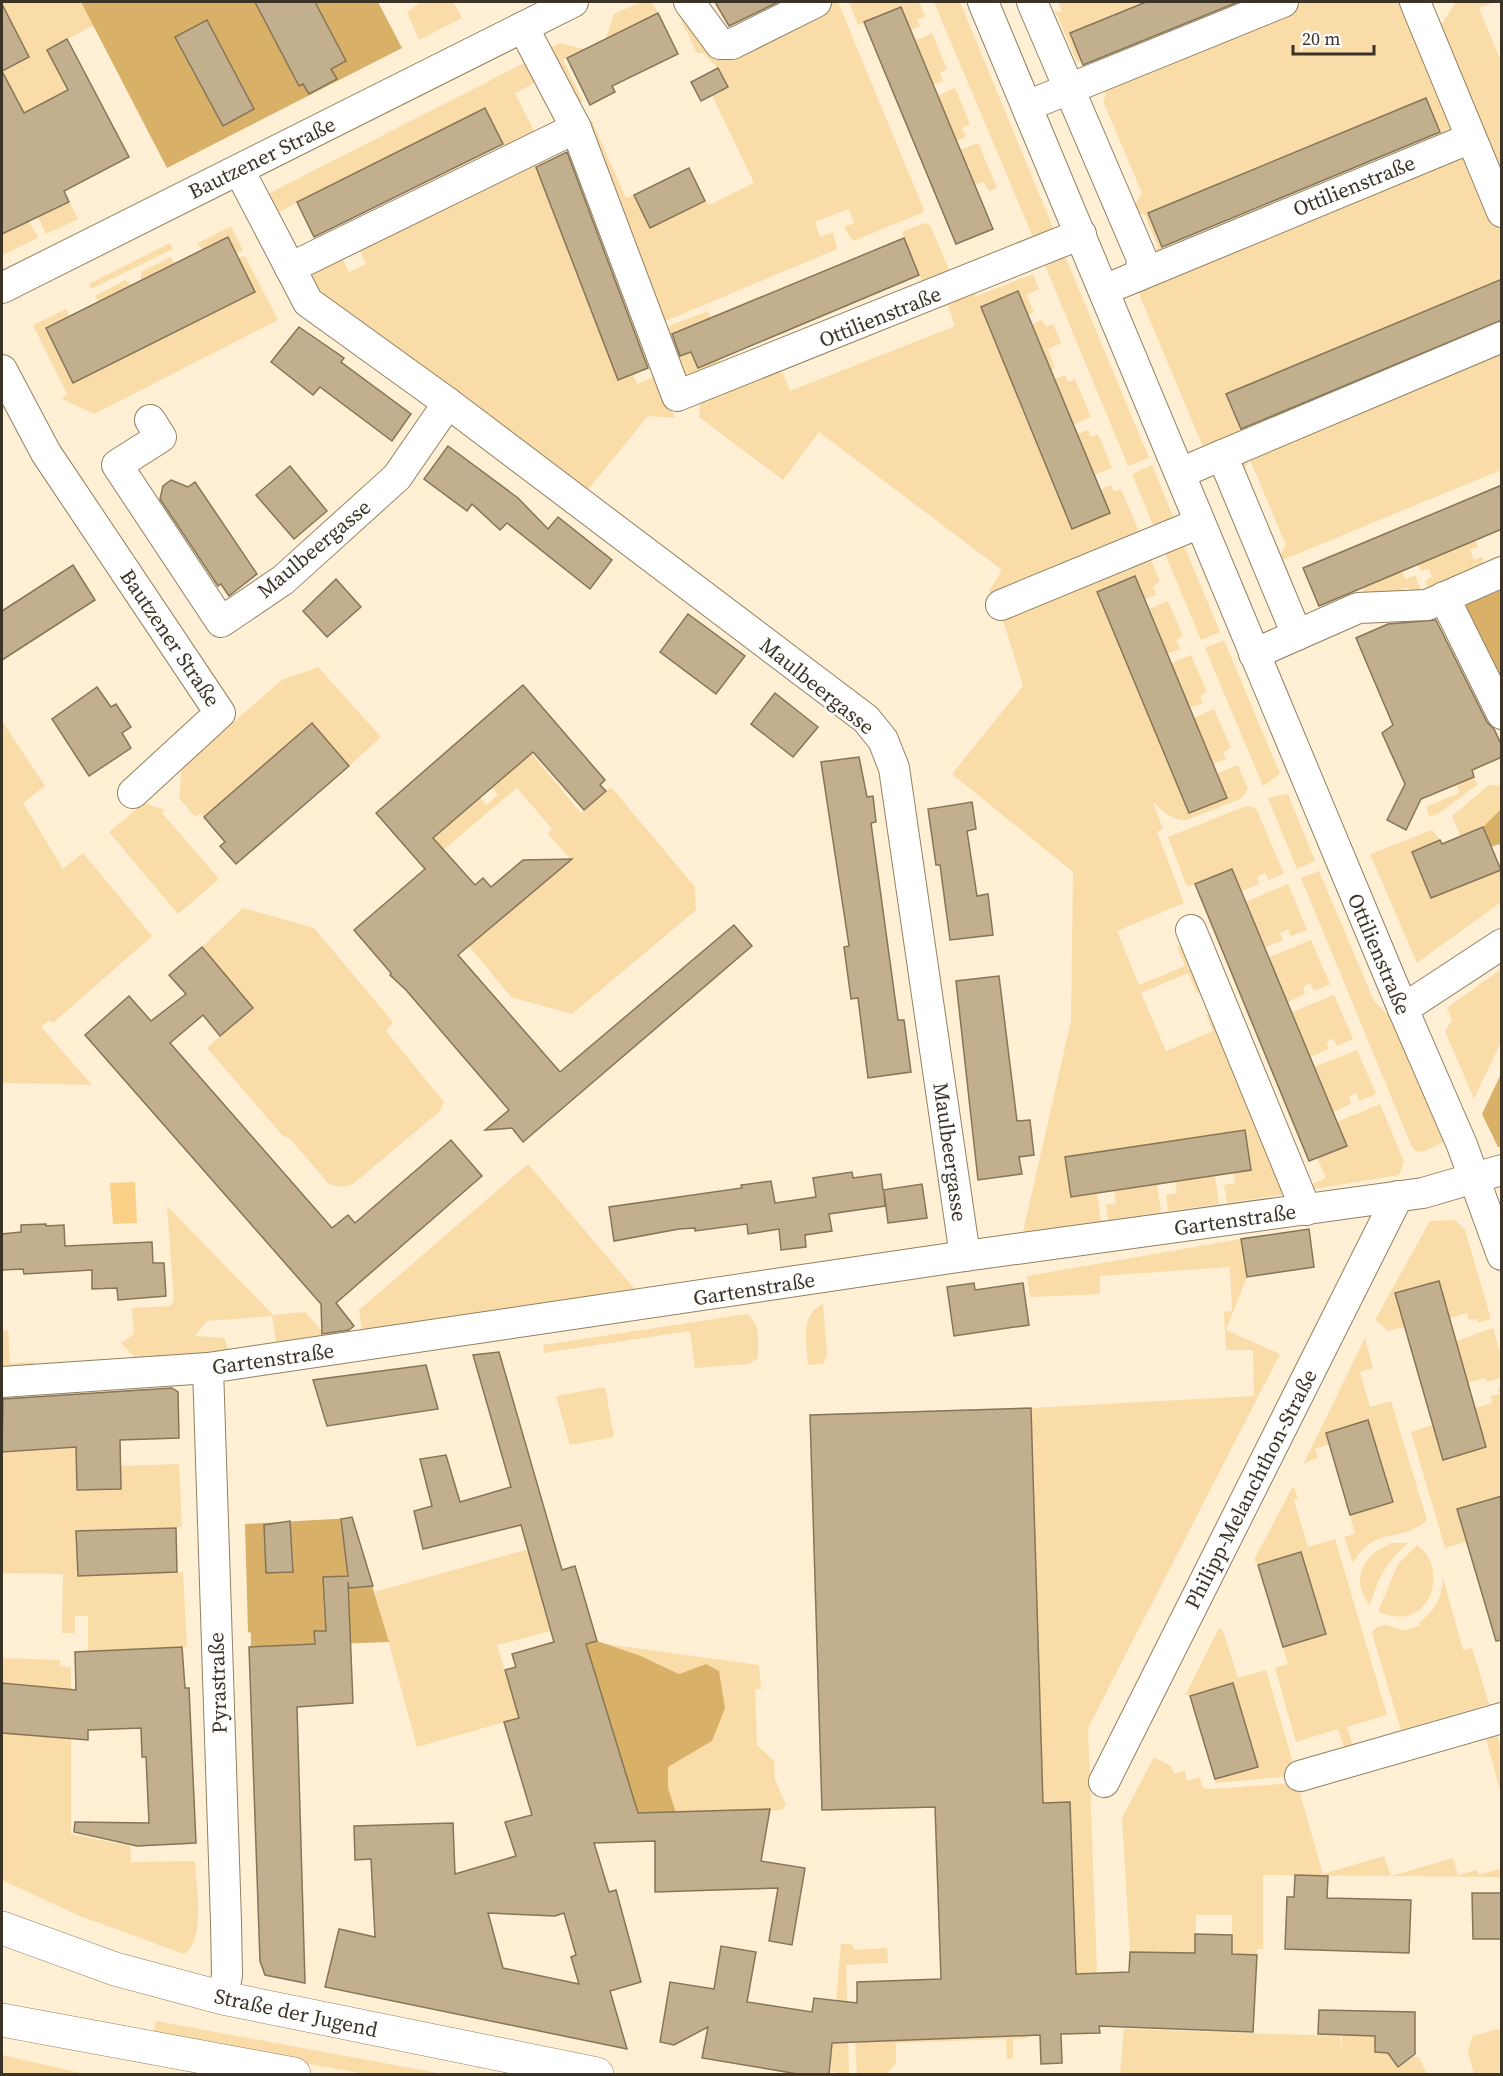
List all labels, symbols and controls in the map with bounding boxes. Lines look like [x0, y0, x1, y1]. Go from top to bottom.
scale bar [1293, 18, 1374, 56]
text: 20 m [1302, 26, 1340, 51]
street label: Bautzener Straße [183, 109, 340, 206]
street label: Ottilienstraße [1288, 148, 1419, 223]
street label: Ottilienstraße [814, 279, 945, 354]
street label: Maulbeergasse [251, 493, 377, 605]
street label: Bautzener Straße [114, 563, 227, 712]
street label: Maulbeergasse [754, 630, 881, 741]
street label: Ottilienstraße [1341, 889, 1418, 1019]
street label: Maulbeergasse [926, 1081, 975, 1223]
street label: Gartenstraße [1172, 1197, 1298, 1242]
street label: Gartenstraße [691, 1265, 817, 1312]
street label: Gartenstraße [210, 1336, 336, 1381]
street label: Philipp-Melanchthon-Straße [1177, 1364, 1324, 1614]
street label: Pyrastraße [201, 1632, 234, 1734]
street label: Straße der Jugend [212, 1981, 381, 2044]

